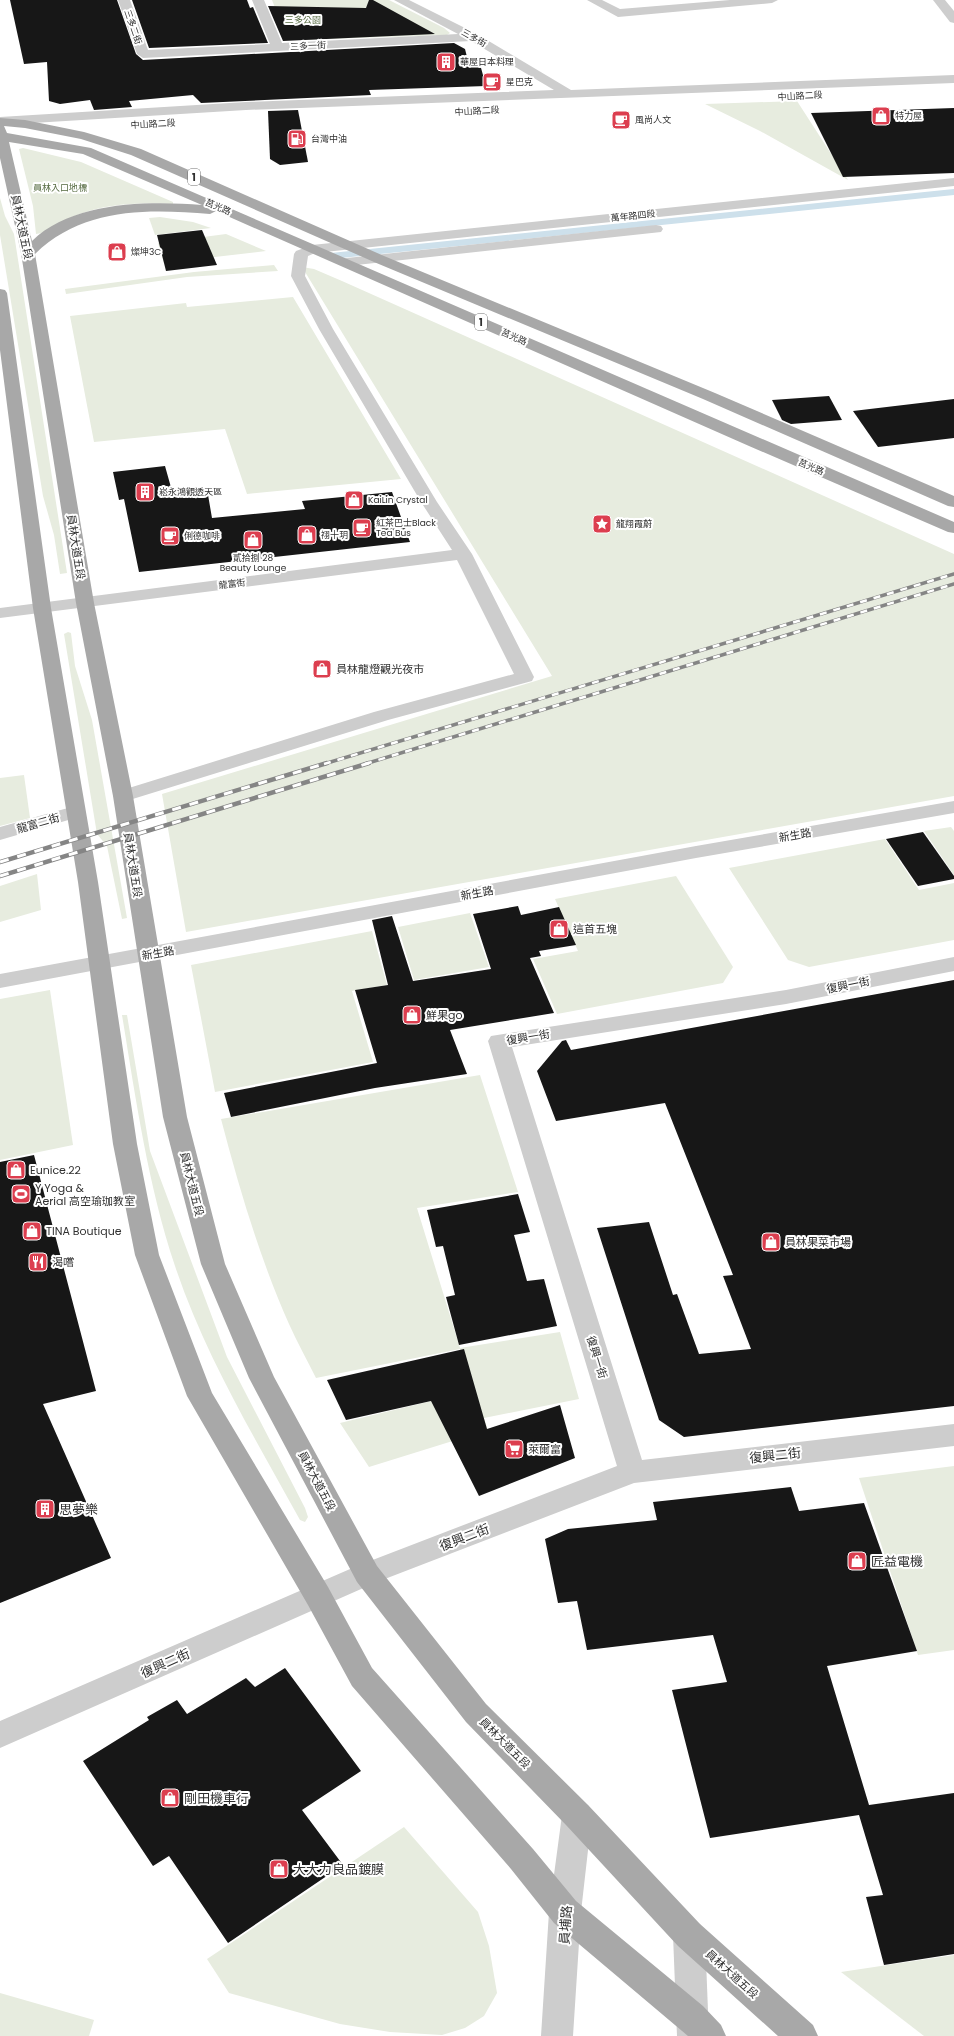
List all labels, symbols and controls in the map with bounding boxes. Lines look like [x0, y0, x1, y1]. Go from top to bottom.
street label: 三多二街 [121, 8, 145, 46]
park label: 三多公園 [285, 14, 321, 26]
street label: 三多街 [459, 26, 489, 50]
street label: 三多一街 [290, 39, 326, 53]
building icon: 華屋日本料理 [435, 51, 457, 73]
place label: 華屋日本料理 [460, 56, 514, 68]
cafe icon: 星巴克 [481, 71, 503, 93]
place label: 星巴克 [506, 76, 533, 88]
street label: 中山路二段 [777, 89, 823, 103]
street label: 中山路二段 [454, 104, 500, 118]
shop icon: 特力屋 [870, 105, 892, 127]
cafe icon: 風尚人文 [610, 109, 632, 131]
place label: 特力屋 [895, 110, 922, 122]
place label: 風尚人文 [635, 114, 671, 126]
street label: 中山路二段 [130, 117, 176, 131]
fuel station icon: 台灣中油 [286, 128, 308, 150]
place label: 台灣中油 [311, 133, 347, 145]
road number: 1 [188, 169, 200, 185]
park label: 員林入口地標 [33, 182, 87, 194]
street label: 員林大道五段 [7, 193, 37, 261]
street label: 莒光路 [203, 196, 233, 218]
street label: 萬年路四段 [610, 208, 656, 224]
shop icon: 燦坤3C [106, 241, 128, 263]
place label: 燦坤3C [131, 246, 161, 258]
road number: 1 [475, 314, 487, 330]
street label: 莒光路 [499, 326, 529, 348]
street label: 莒光路 [796, 456, 826, 478]
building icon: 崧永鴻觀透天區 [134, 481, 156, 503]
place label: 崧永鴻觀透天區 [159, 486, 222, 498]
shop icon: KaiLin Crystal [343, 489, 365, 511]
place label: KaiLin Crystal [368, 494, 428, 506]
street label: 員林大道五段 [63, 513, 89, 581]
place icon: 龍翔霞蔚 [591, 513, 613, 535]
cafe icon: 紅茶巴士Black Tea Bus [351, 517, 373, 539]
place label: 紅茶巴士Black Tea Bus [376, 517, 436, 539]
place label: 龍翔霞蔚 [616, 518, 652, 530]
shop icon: 祤十玥 [296, 524, 318, 546]
cafe icon: 俐德咖啡 [159, 525, 181, 547]
shop icon: 貳拾捌 28 Beauty Lounge [242, 529, 264, 551]
place label: 祤十玥 [321, 529, 348, 541]
place label: 俐德咖啡 [184, 530, 220, 542]
place label: 貳拾捌 28 Beauty Lounge [220, 552, 287, 574]
street label: 龍富街 [218, 576, 246, 592]
shop icon: 員林龍燈觀光夜市 [311, 658, 333, 680]
place label: 員林龍燈觀光夜市 [336, 661, 424, 677]
street label: 龍富二街 [15, 809, 61, 837]
street label: 新生路 [777, 824, 813, 846]
street label: 員林大道五段 [120, 831, 146, 899]
street label: 新生路 [459, 882, 495, 904]
shop icon: 這首五塊 [548, 918, 570, 940]
place label: 這首五塊 [573, 921, 617, 937]
street label: 新生路 [140, 942, 176, 964]
street label: 復興一街 [825, 973, 871, 997]
shop icon: 鮮果go [401, 1004, 423, 1026]
place label: 鮮果go [426, 1007, 462, 1023]
street label: 復興一街 [505, 1026, 551, 1048]
street label: 員林大道五段 [176, 1150, 208, 1218]
shop icon: Eunice.22 [5, 1159, 27, 1181]
place label: Eunice.22 [30, 1162, 81, 1178]
place label: Y Yoga & Aerial 高空瑜珈教室 [35, 1180, 135, 1209]
sports icon: Y Yoga & Aerial 高空瑜珈教室 [10, 1183, 32, 1205]
shop icon: TINA Boutique [21, 1220, 43, 1242]
place label: TINA Boutique [46, 1223, 122, 1239]
shop icon: 員林果菜市場 [760, 1231, 782, 1253]
place label: 員林果菜市場 [785, 1234, 851, 1250]
restaurant icon: 渴嚐 [27, 1251, 49, 1273]
place label: 渴嚐 [52, 1254, 74, 1270]
street label: 復興一街 [583, 1334, 611, 1380]
supermarket icon: 萊爾富 [503, 1438, 525, 1460]
place label: 萊爾富 [528, 1441, 561, 1457]
street label: 復興二街 [748, 1443, 802, 1468]
street label: 員林大道五段 [294, 1448, 340, 1514]
building icon: 思夢樂 [34, 1498, 56, 1520]
place label: 思夢樂 [59, 1500, 98, 1519]
street label: 復興二街 [436, 1519, 492, 1556]
shop icon: 匠益電機 [846, 1550, 868, 1572]
place label: 匠益電機 [871, 1552, 923, 1571]
street label: 復興二街 [138, 1644, 193, 1683]
street label: 員林大道五段 [476, 1714, 534, 1772]
shop icon: 剛田機車行 [159, 1787, 181, 1809]
place label: 剛田機車行 [184, 1789, 249, 1808]
shop icon: 大大力良品鍍膜 [268, 1858, 290, 1880]
place label: 大大力良品鍍膜 [293, 1860, 384, 1879]
street label: 員埔路 [555, 1905, 576, 1945]
street label: 員林大道五段 [702, 1946, 762, 2002]

